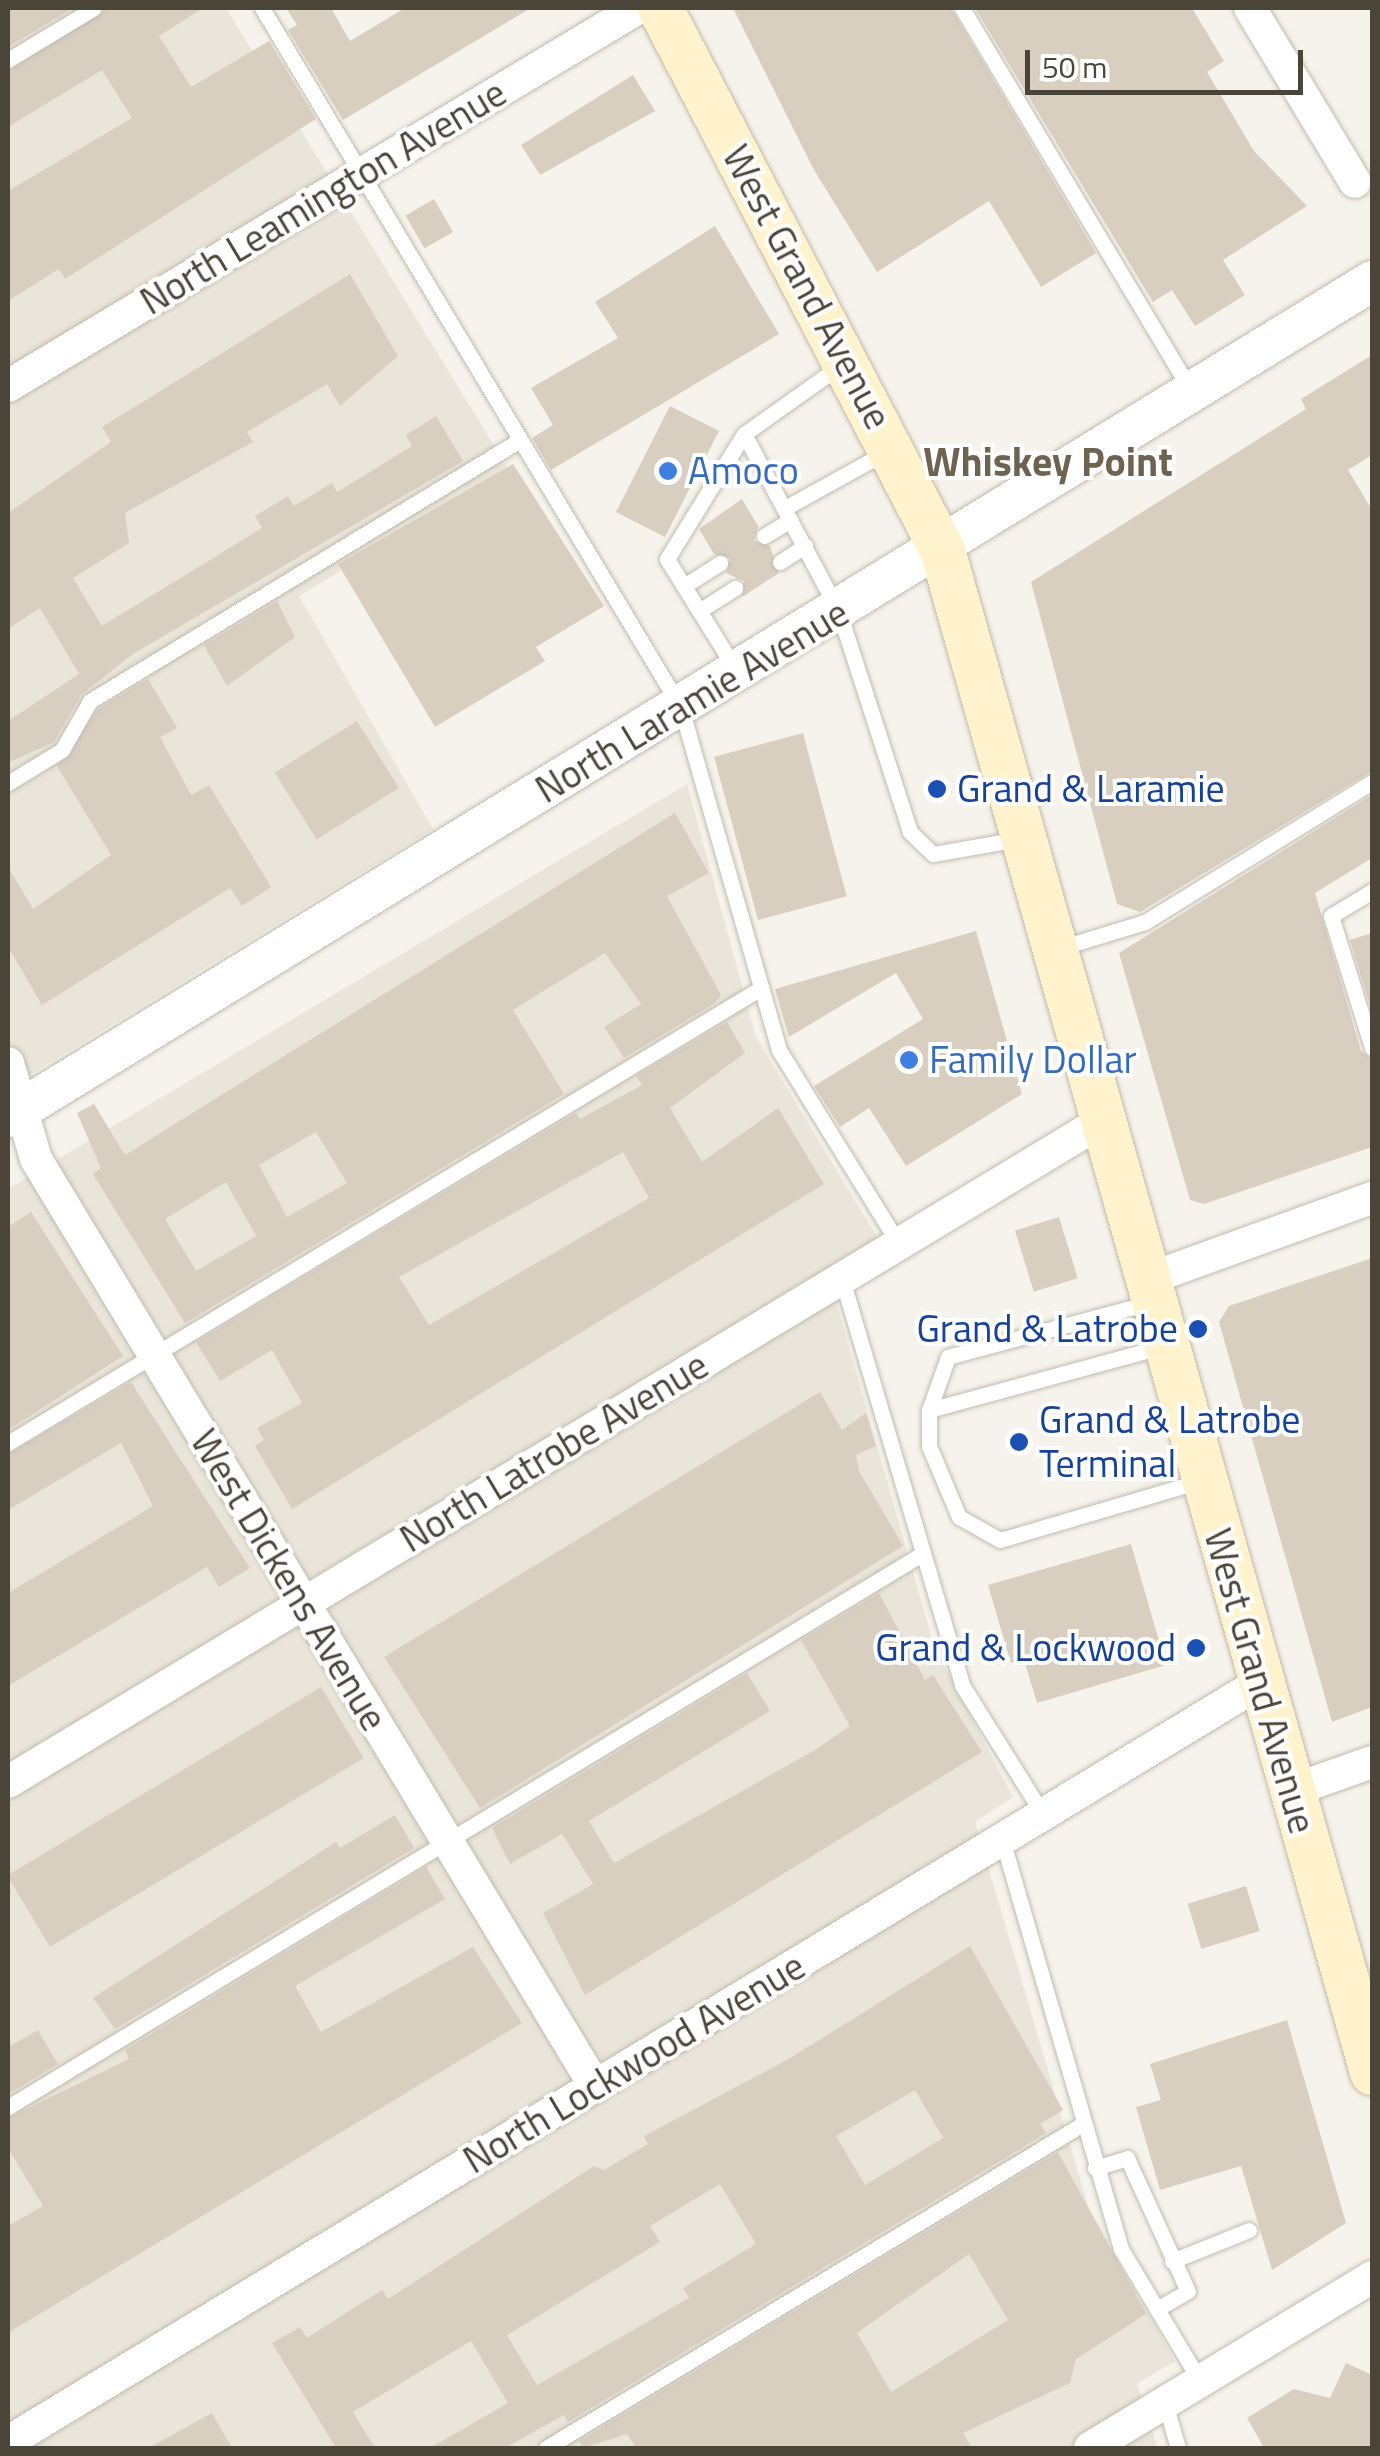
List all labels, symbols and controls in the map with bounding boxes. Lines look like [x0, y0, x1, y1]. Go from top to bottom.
scale bar [1030, 30, 1308, 92]
text: 50 m [1042, 44, 1107, 90]
street label: North Leamington Avenue [132, 70, 514, 324]
street label: West Grand Avenue [713, 137, 901, 437]
district label: Whiskey Point [923, 438, 1173, 486]
place label: Amoco [688, 448, 799, 494]
marker: Amoco [657, 460, 679, 482]
street label: North Laramie Avenue [527, 590, 857, 812]
place label: Grand & Laramie [957, 766, 1225, 812]
marker: Grand & Laramie [926, 778, 948, 800]
place label: Family Dollar [929, 1037, 1137, 1083]
marker: Family Dollar [898, 1049, 920, 1071]
place label: Grand & Latrobe [916, 1306, 1178, 1352]
marker: Grand & Latrobe [1187, 1318, 1209, 1340]
street label: North Latrobe Avenue [392, 1342, 716, 1562]
place label: Grand & Latrobe Terminal [1039, 1397, 1301, 1486]
street label: West Dickens Avenue [181, 1421, 397, 1739]
marker: Grand & Latrobe Terminal [1008, 1431, 1030, 1453]
street label: West Grand Avenue [1195, 1523, 1325, 1839]
place label: Grand & Lockwood [875, 1625, 1176, 1671]
marker: Grand & Lockwood [1185, 1637, 1207, 1659]
street label: North Lockwood Avenue [455, 1943, 813, 2183]

